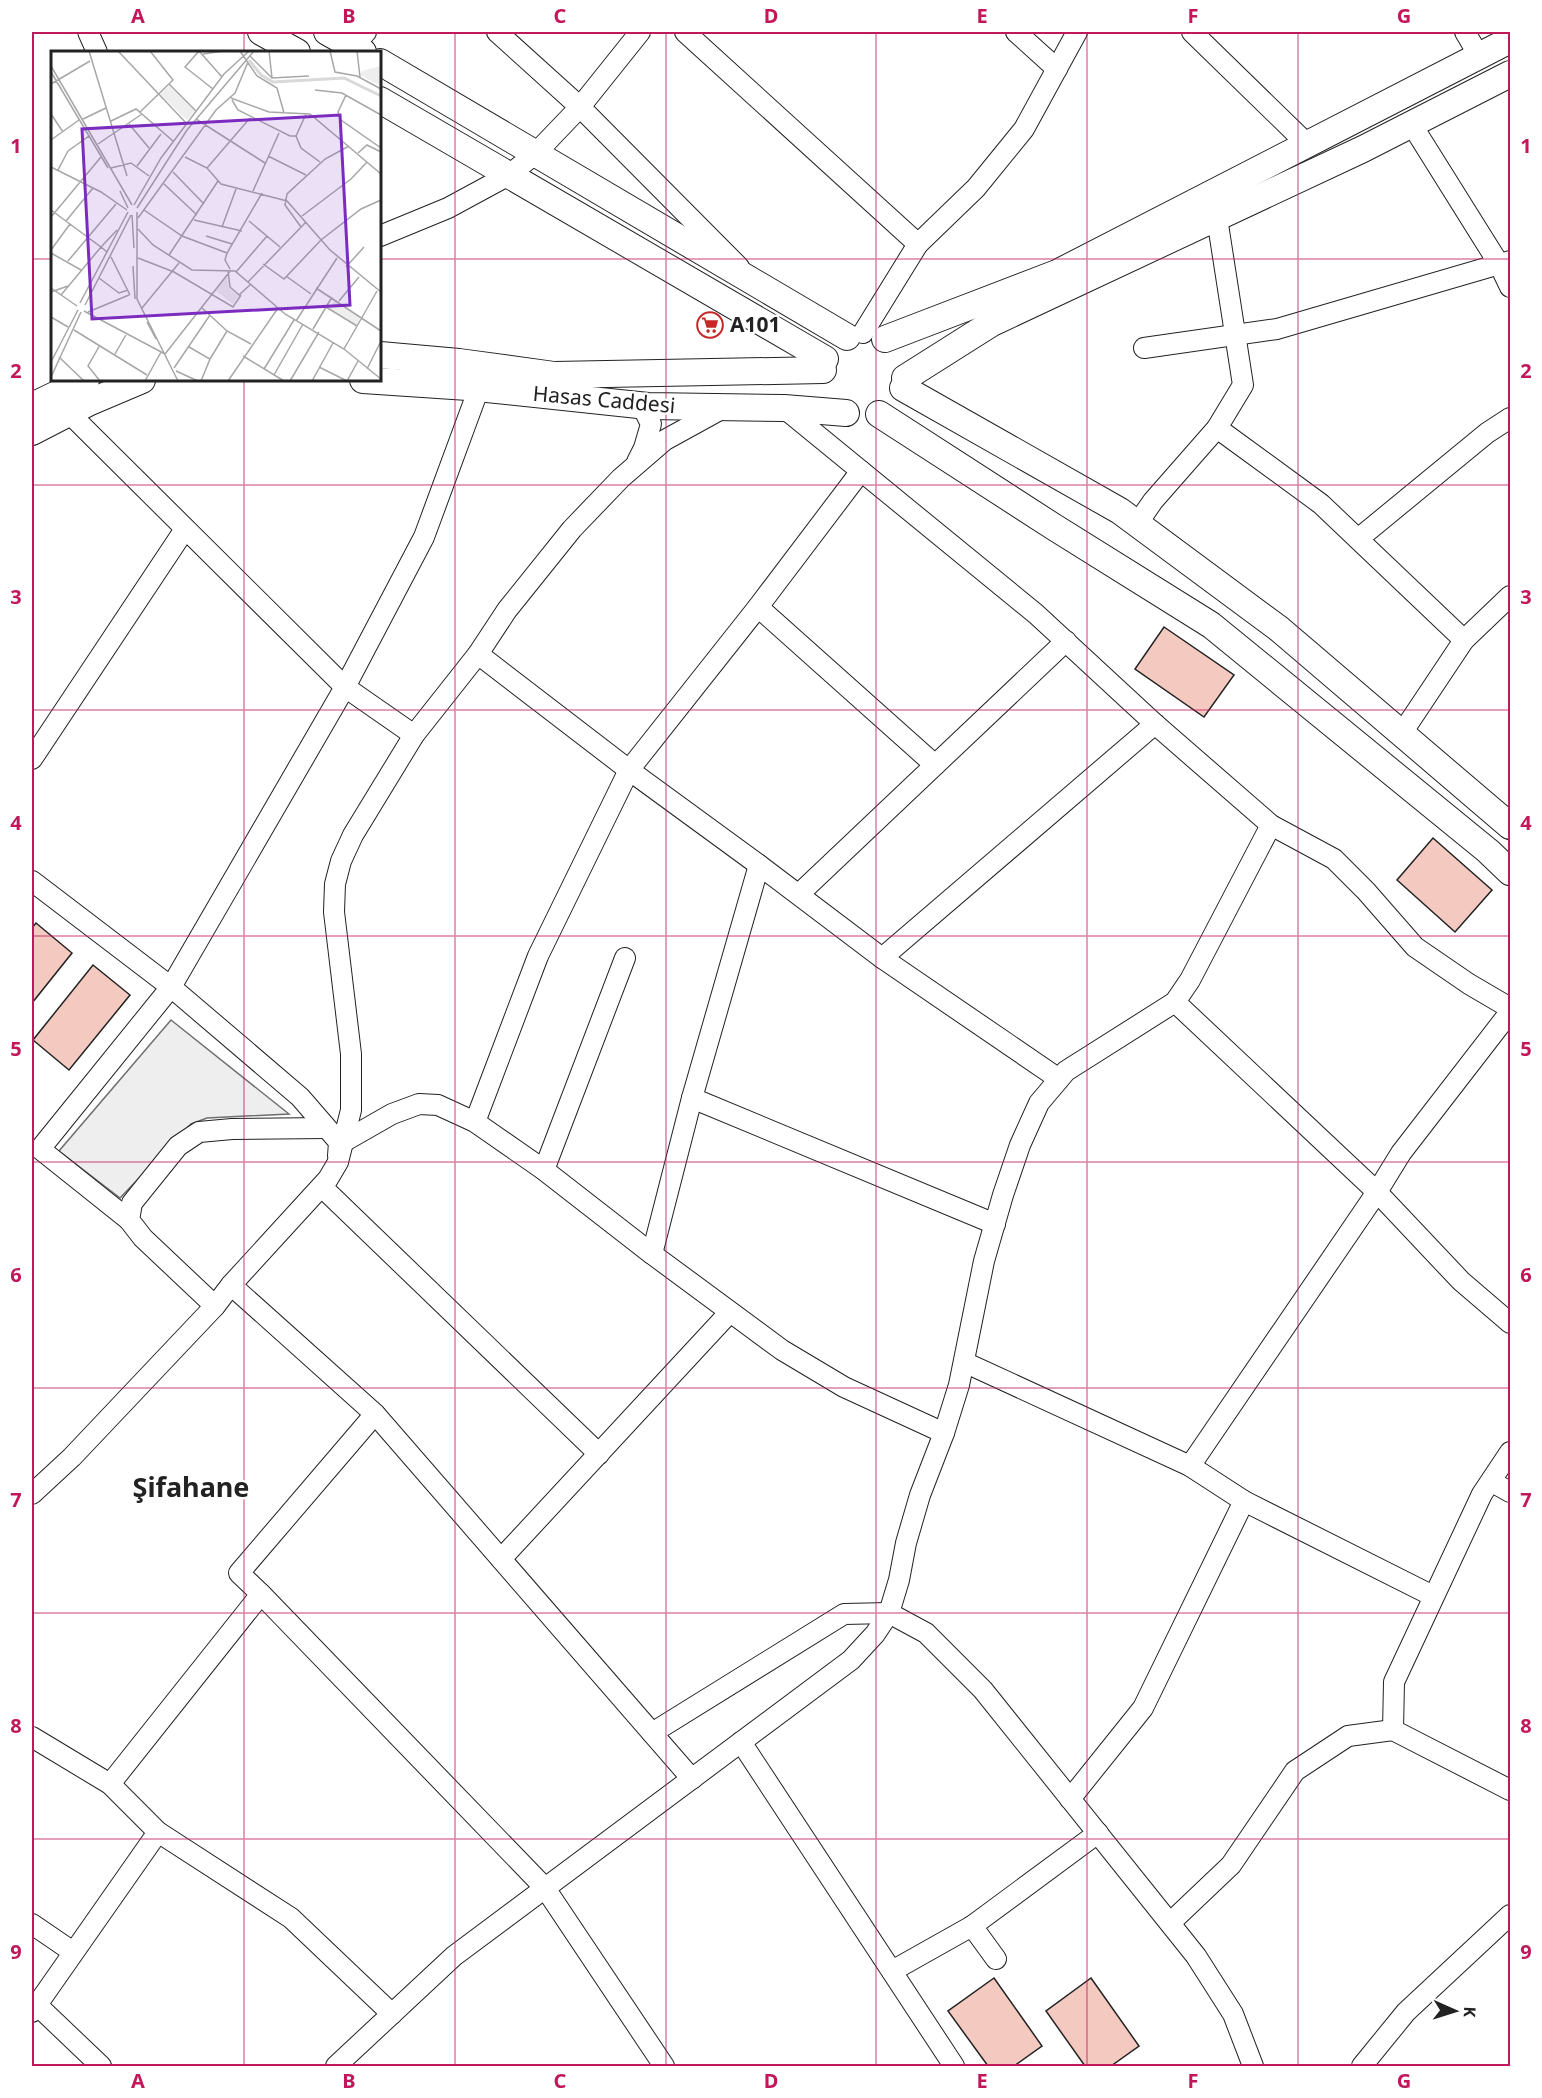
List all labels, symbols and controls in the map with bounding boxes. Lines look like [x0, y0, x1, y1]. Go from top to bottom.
text: A [131, 2, 145, 29]
text: B [342, 2, 356, 29]
text: C [554, 2, 567, 29]
text: D [764, 2, 778, 29]
text: E [976, 2, 988, 29]
text: F [1188, 2, 1198, 29]
text: G [1397, 2, 1411, 29]
inset map [51, 51, 381, 381]
text: 1 [10, 132, 22, 159]
text: 1 [1520, 132, 1532, 159]
supermarket icon: A101 [695, 310, 725, 340]
place label: A101 [730, 310, 781, 338]
text: 2 [10, 357, 22, 384]
text: 2 [1520, 357, 1532, 384]
street label: Hasas Caddesi [532, 379, 676, 419]
text: 3 [10, 583, 22, 610]
text: 3 [1520, 583, 1532, 610]
text: 4 [10, 809, 22, 836]
text: 4 [1520, 809, 1532, 836]
text: 5 [10, 1035, 22, 1062]
text: 5 [1520, 1035, 1532, 1062]
text: 6 [10, 1261, 22, 1288]
text: 6 [1520, 1261, 1532, 1288]
district label: Şifahane [133, 1468, 249, 1505]
text: 7 [10, 1486, 22, 1513]
text: 7 [1520, 1486, 1532, 1513]
text: 8 [10, 1712, 22, 1739]
text: 8 [1520, 1712, 1532, 1739]
text: 9 [10, 1938, 22, 1965]
text: 9 [1520, 1938, 1532, 1965]
north arrow [1425, 1981, 1485, 2041]
text: K [1459, 2006, 1481, 2018]
text: A [131, 2067, 145, 2094]
text: B [342, 2067, 356, 2094]
text: C [554, 2067, 567, 2094]
text: D [764, 2067, 778, 2094]
text: E [976, 2067, 988, 2094]
text: F [1188, 2067, 1198, 2094]
text: G [1397, 2067, 1411, 2094]

